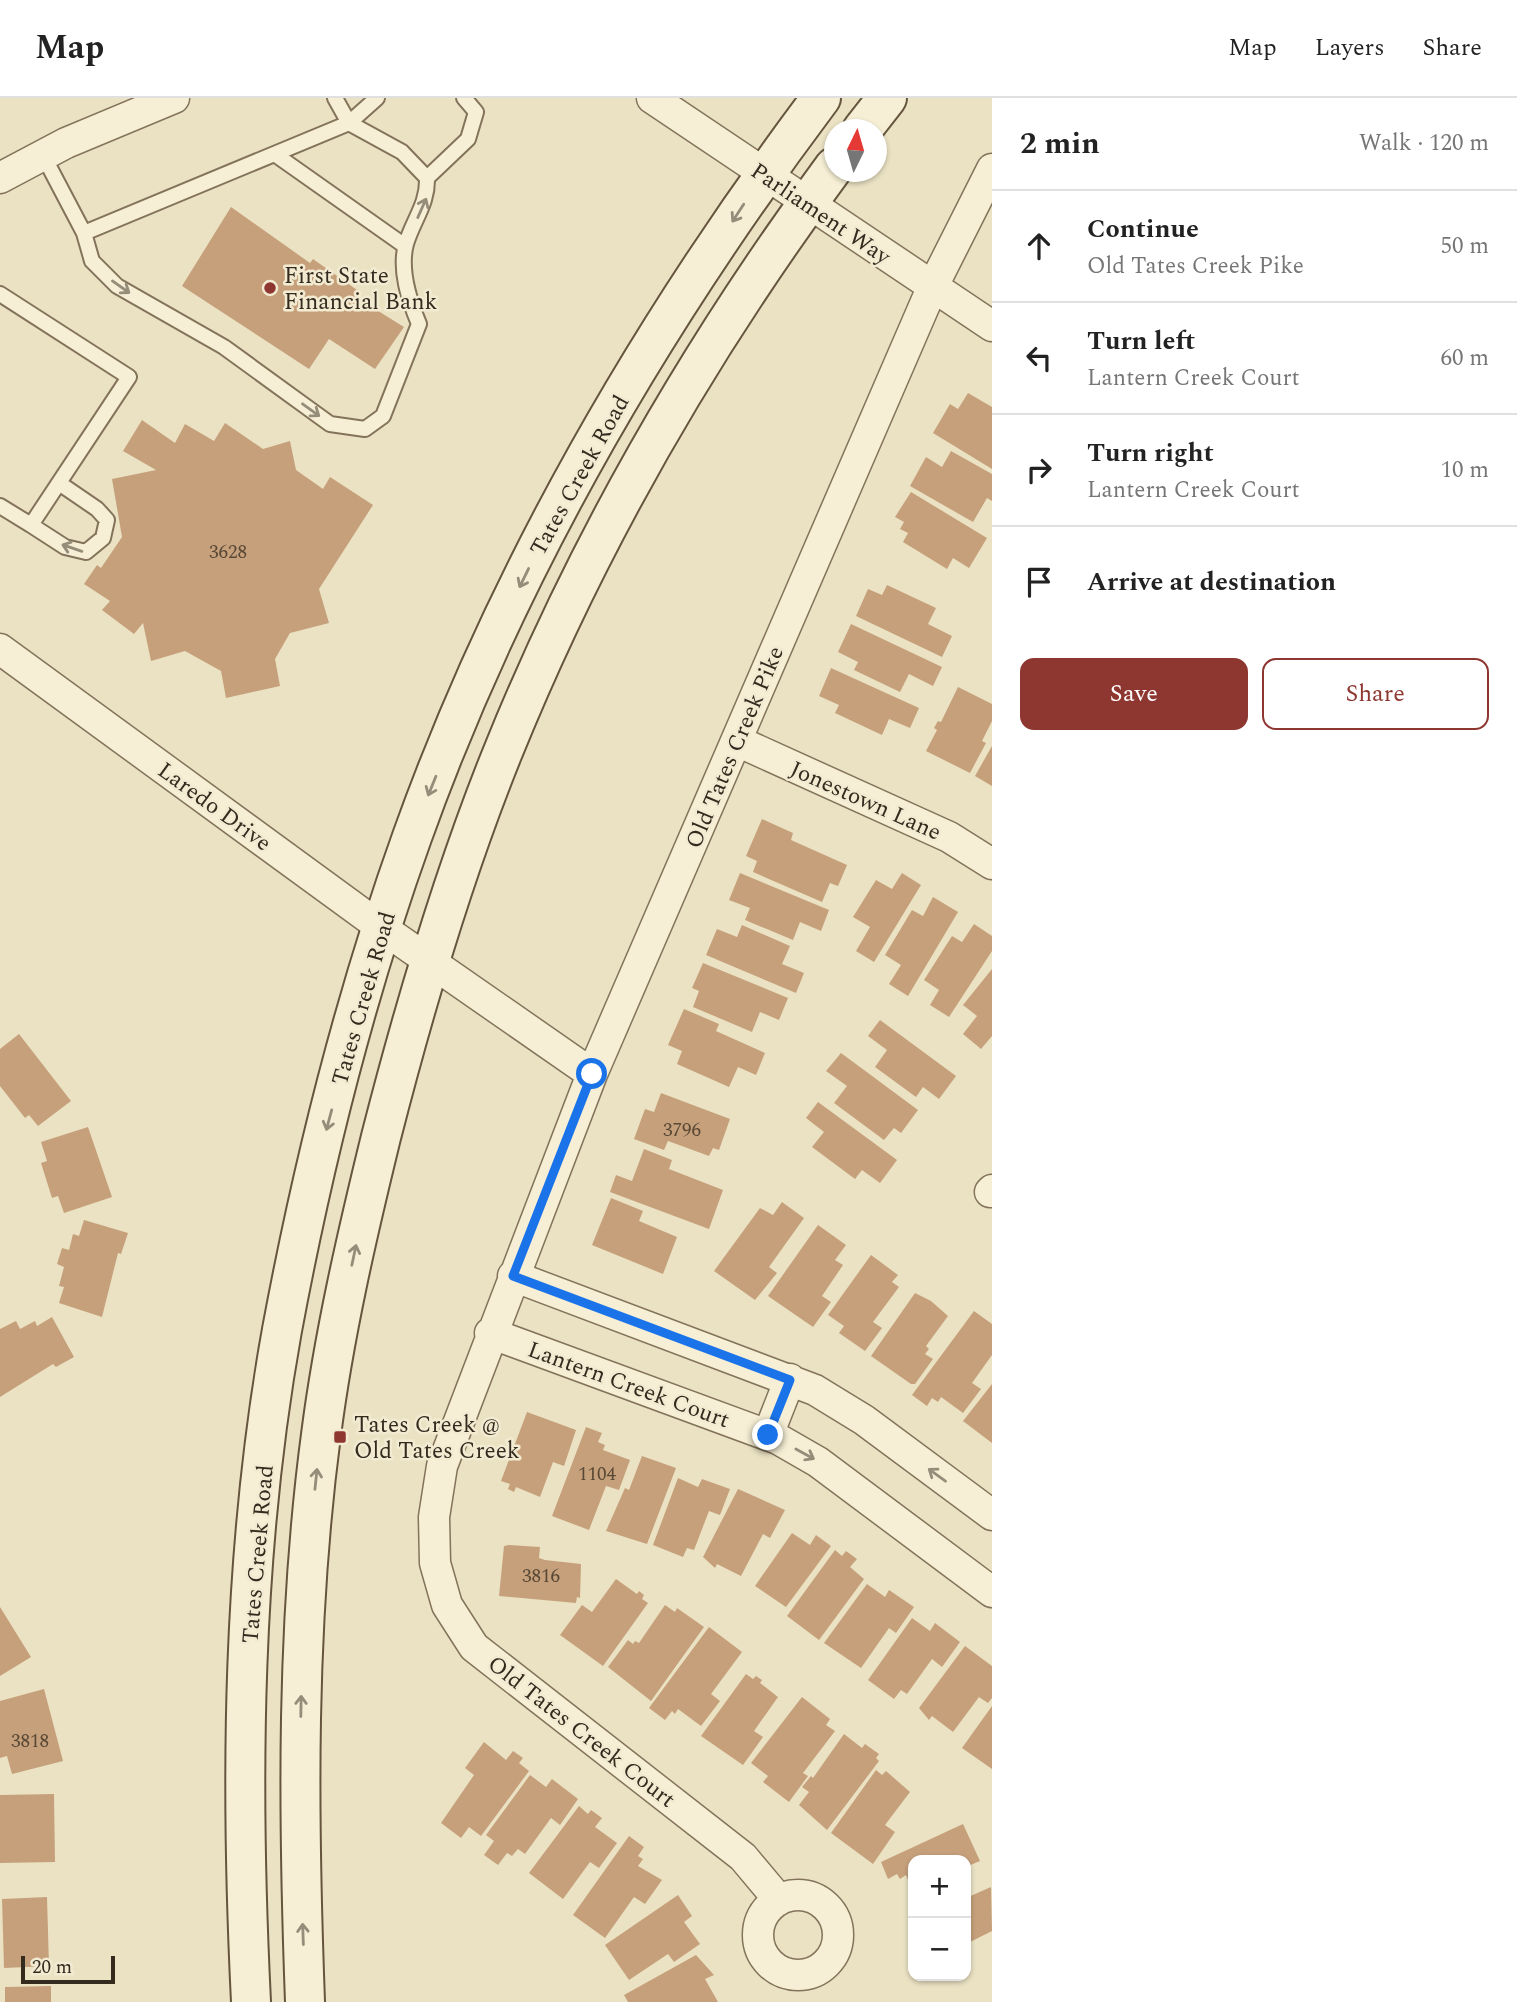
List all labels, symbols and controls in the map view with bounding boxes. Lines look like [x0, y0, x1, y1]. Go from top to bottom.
text: Map [35, 23, 104, 73]
text: Map [1228, 30, 1277, 66]
text: Layers [1315, 30, 1385, 66]
text: Share [1423, 30, 1482, 66]
north arrow [824, 119, 887, 182]
text: 2 min [1020, 121, 1100, 167]
text: Walk · 120 m [1359, 126, 1489, 161]
street label: Parliament Way [743, 154, 898, 275]
one-way arrow [416, 198, 429, 220]
one-way arrow [731, 203, 745, 222]
text: Continue [1087, 209, 1199, 249]
icon: ahead [1020, 227, 1058, 265]
text: 50 m [1440, 229, 1489, 264]
text: Old Tates Creek Pike [1087, 249, 1304, 284]
place label: First State Financial Bank [284, 259, 438, 320]
one-way arrow [111, 280, 130, 294]
marker: First State Financial Bank [262, 280, 278, 296]
text: Turn left [1087, 321, 1195, 361]
icon: left [1020, 339, 1058, 377]
text: 60 m [1440, 341, 1489, 376]
text: Lantern Creek Court [1087, 361, 1300, 396]
street label: Tates Creek Road [522, 389, 639, 563]
one-way arrow [301, 403, 320, 418]
text: Turn right [1087, 433, 1214, 473]
icon: right [1020, 451, 1058, 489]
text: 10 m [1440, 453, 1489, 488]
text: Lantern Creek Court [1087, 473, 1300, 508]
house number: 3628 [209, 538, 247, 567]
one-way arrow [61, 541, 83, 553]
text: Arrive at destination [1087, 562, 1336, 602]
icon: arrive [1020, 563, 1058, 601]
one-way arrow [516, 567, 530, 588]
street label: Old Tates Creek Pike [677, 641, 794, 854]
button: Save [1020, 658, 1248, 730]
button: Share [1262, 658, 1489, 730]
street label: Jonestown Lane [784, 752, 947, 850]
street label: Laredo Drive [150, 754, 278, 861]
one-way arrow [425, 775, 438, 796]
street label: Tates Creek Road [323, 907, 406, 1089]
route start [576, 1058, 607, 1089]
one-way arrow [322, 1108, 335, 1131]
house number: 3796 [663, 1116, 701, 1145]
one-way arrow [348, 1244, 362, 1267]
street label: Lantern Creek Court [523, 1333, 734, 1438]
place label: Tates Creek @ Old Tates Creek [354, 1408, 520, 1469]
route end [752, 1419, 783, 1450]
marker: Tates Creek @ Old Tates Creek [332, 1429, 348, 1445]
one-way arrow [795, 1447, 815, 1461]
house number: 1104 [578, 1460, 616, 1489]
street label: Tates Creek Road [233, 1463, 284, 1645]
one-way arrow [928, 1468, 947, 1482]
one-way arrow [310, 1469, 323, 1491]
house number: 3816 [522, 1562, 560, 1591]
street label: Old Tates Creek Court [479, 1647, 683, 1817]
one-way arrow [294, 1695, 308, 1718]
house number: 3818 [11, 1727, 49, 1756]
map controls [908, 1855, 971, 1981]
button: + [908, 1855, 971, 1918]
button: − [908, 1918, 971, 1981]
one-way arrow [296, 1923, 309, 1946]
scale bar [21, 1953, 116, 1985]
text: 20 m [32, 1953, 72, 1982]

